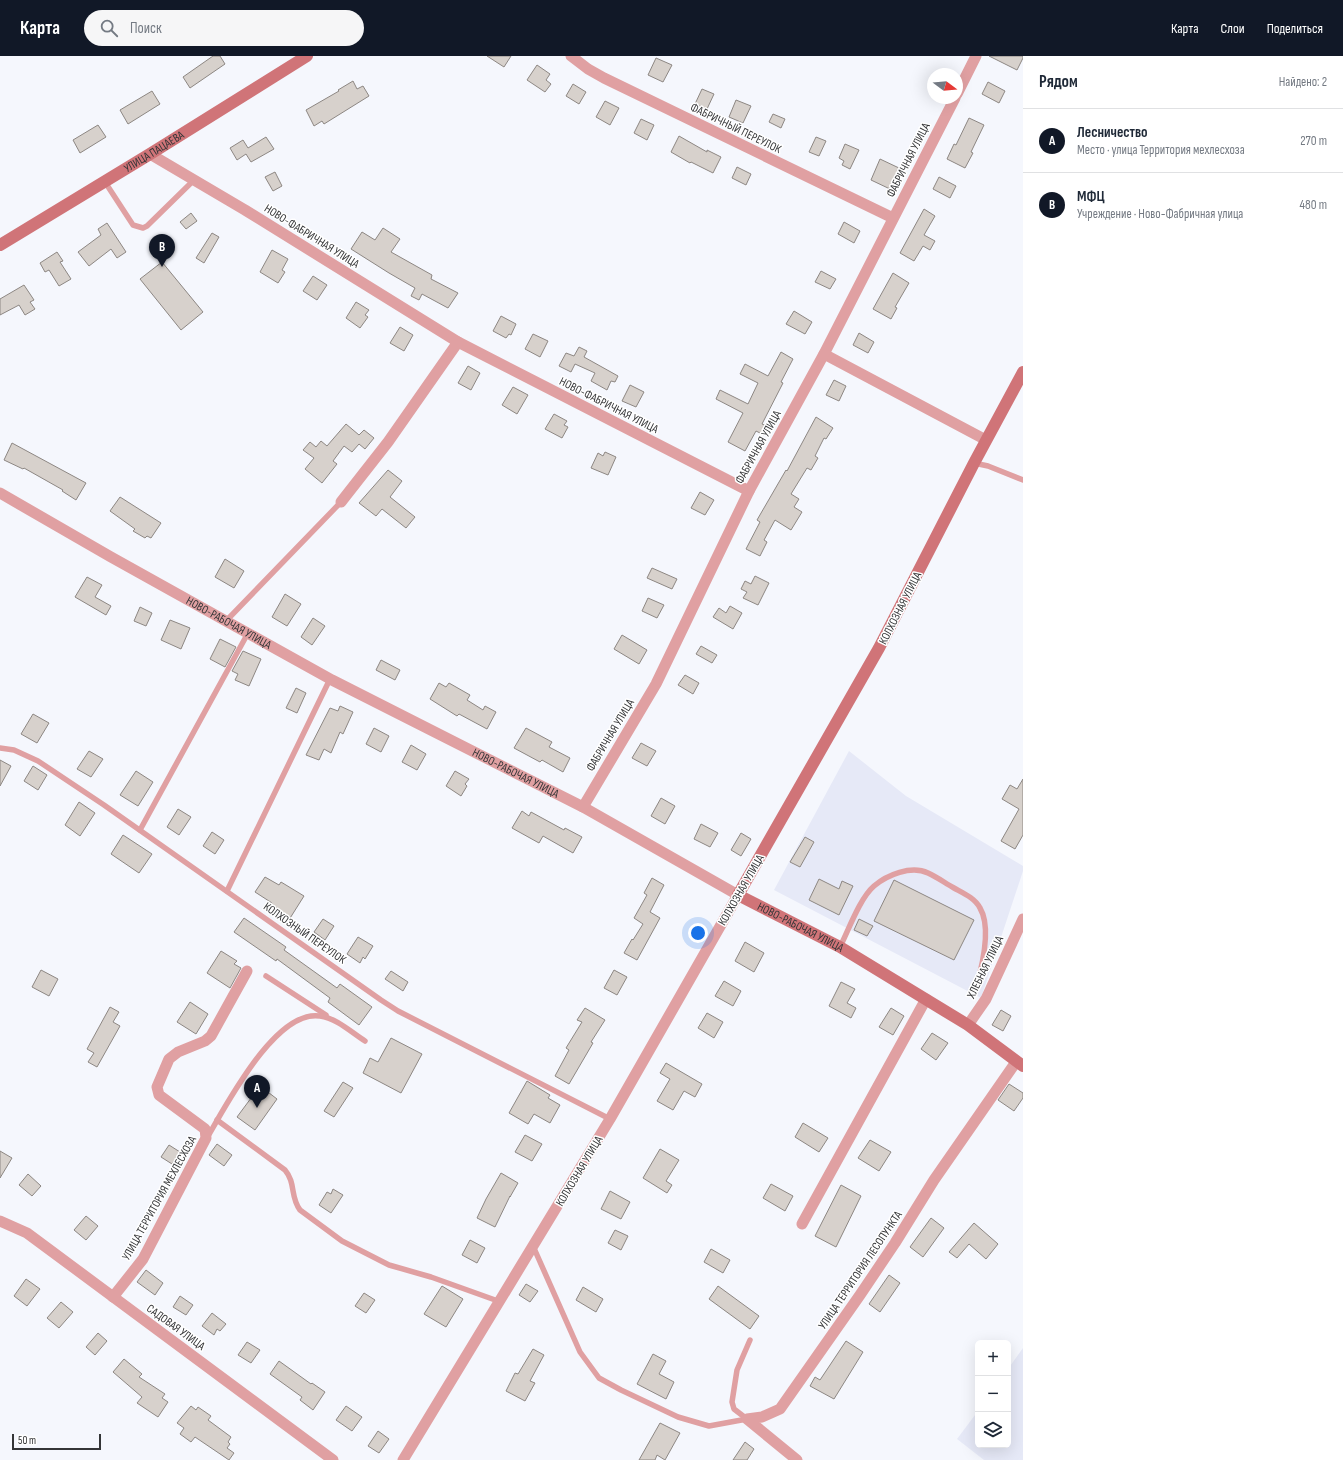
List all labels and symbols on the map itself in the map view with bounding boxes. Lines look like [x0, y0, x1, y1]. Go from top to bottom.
north arrow [927, 68, 963, 104]
street label: ФАБРИЧНЫЙ ПЕРЕУЛОК [688, 100, 784, 157]
street label: ФАБРИЧНАЯ УЛИЦА [883, 120, 934, 200]
street label: УЛИЦА ПАЦАЕВА [121, 127, 188, 176]
street label: НОВО-ФАБРИЧНАЯ УЛИЦА [261, 201, 363, 272]
pin: B [149, 234, 175, 267]
street label: НОВО-ФАБРИЧНАЯ УЛИЦА [557, 374, 662, 437]
street label: ФАБРИЧНАЯ УЛИЦА [732, 407, 785, 486]
street label: КОЛХОЗНАЯ УЛИЦА [876, 569, 926, 647]
street label: НОВО-РАБОЧАЯ УЛИЦА [183, 593, 275, 653]
street label: ФАБРИЧНАЯ УЛИЦА [583, 696, 638, 774]
street label: НОВО-РАБОЧАЯ УЛИЦА [470, 745, 562, 802]
street label: КОЛХОЗНАЯ УЛИЦА [715, 851, 768, 928]
street label: КОЛХОЗНЫЙ ПЕРЕУЛОК [261, 899, 349, 968]
street label: НОВО-РАБОЧАЯ УЛИЦА [755, 899, 847, 956]
your location [688, 923, 708, 943]
street label: ХЛЕБНАЯ УЛИЦА [963, 933, 1007, 1002]
pin: A [244, 1075, 270, 1108]
street label: УЛИЦА ТЕРРИТОРИЯ МЕХЛЕСХОЗА [119, 1133, 200, 1263]
street label: КОЛХОЗНАЯ УЛИЦА [553, 1133, 607, 1209]
street label: УЛИЦА ТЕРРИТОРИЯ ЛЕСОПУНКТА [815, 1208, 906, 1332]
street label: САДОВАЯ УЛИЦА [144, 1301, 209, 1354]
scale bar [12, 1432, 101, 1451]

